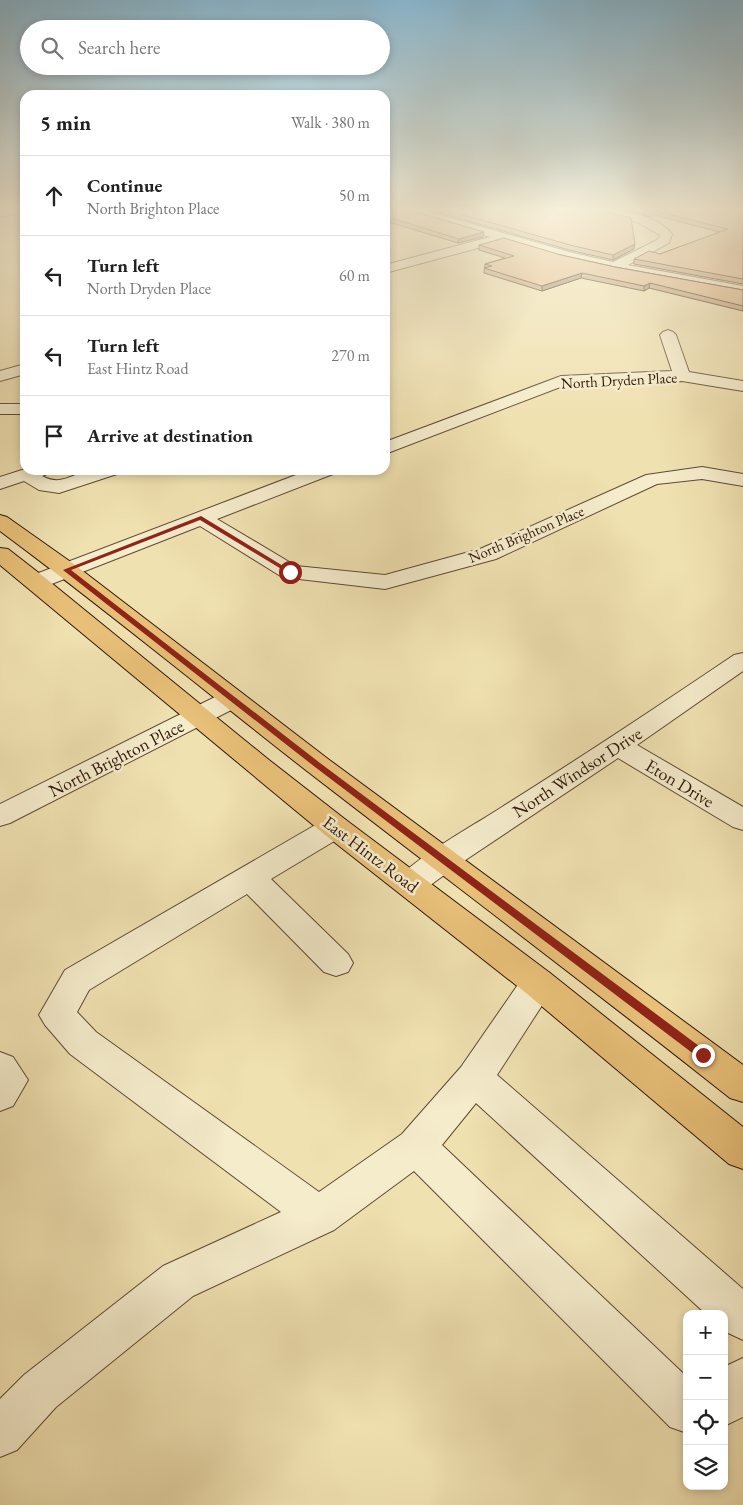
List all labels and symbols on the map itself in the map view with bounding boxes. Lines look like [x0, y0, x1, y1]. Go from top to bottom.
street label: North Dryden Place [561, 367, 678, 393]
street label: North Brighton Place [465, 501, 587, 567]
route start [279, 561, 302, 584]
street label: North Brighton Place [44, 714, 188, 802]
street label: North Windsor Drive [508, 722, 646, 822]
street label: Eton Drive [642, 754, 718, 812]
street label: East Hintz Road [318, 810, 424, 898]
route end [692, 1044, 715, 1067]

